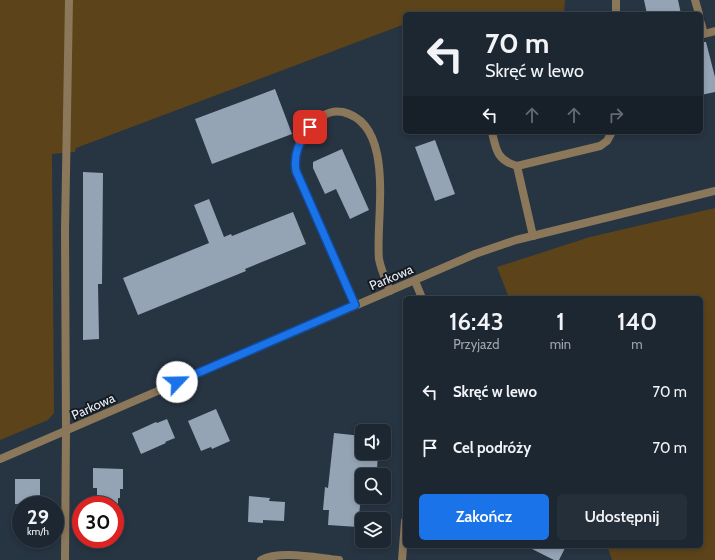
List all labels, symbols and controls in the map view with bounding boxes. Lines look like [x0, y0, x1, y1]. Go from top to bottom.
text: 70 m [485, 26, 549, 60]
icon: left [419, 28, 471, 80]
text: Skręć w lewo [485, 60, 584, 82]
icon: left [479, 104, 501, 126]
icon: ahead [521, 104, 543, 126]
icon: ahead [563, 104, 585, 126]
icon: right [605, 104, 627, 126]
pin [293, 110, 327, 144]
icon: arrive [299, 116, 321, 138]
street label: Parkowa [367, 260, 416, 293]
text: 16:43 [449, 307, 504, 336]
text: 1 [556, 307, 565, 336]
text: 140 [617, 307, 657, 336]
text: Przyjazd [453, 336, 500, 352]
text: min [550, 336, 571, 352]
text: m [631, 336, 643, 352]
position arrow [156, 361, 198, 403]
icon: left [419, 381, 441, 403]
text: Skręć w lewo [453, 383, 537, 401]
text: 70 m [653, 383, 687, 401]
street label: Parkowa [69, 389, 118, 423]
map controls [355, 424, 391, 548]
button: sound [355, 424, 391, 460]
icon: arrive [419, 437, 441, 459]
text: Cel podróży [453, 439, 531, 457]
text: 70 m [653, 439, 687, 457]
button: search [355, 468, 391, 504]
button: Zakończ [419, 494, 549, 540]
button: Udostępnij [557, 494, 687, 540]
speed limit sign: 30 [72, 496, 124, 548]
text: 29 [27, 505, 49, 529]
button: layers [355, 512, 391, 548]
text: km/h [27, 525, 49, 538]

